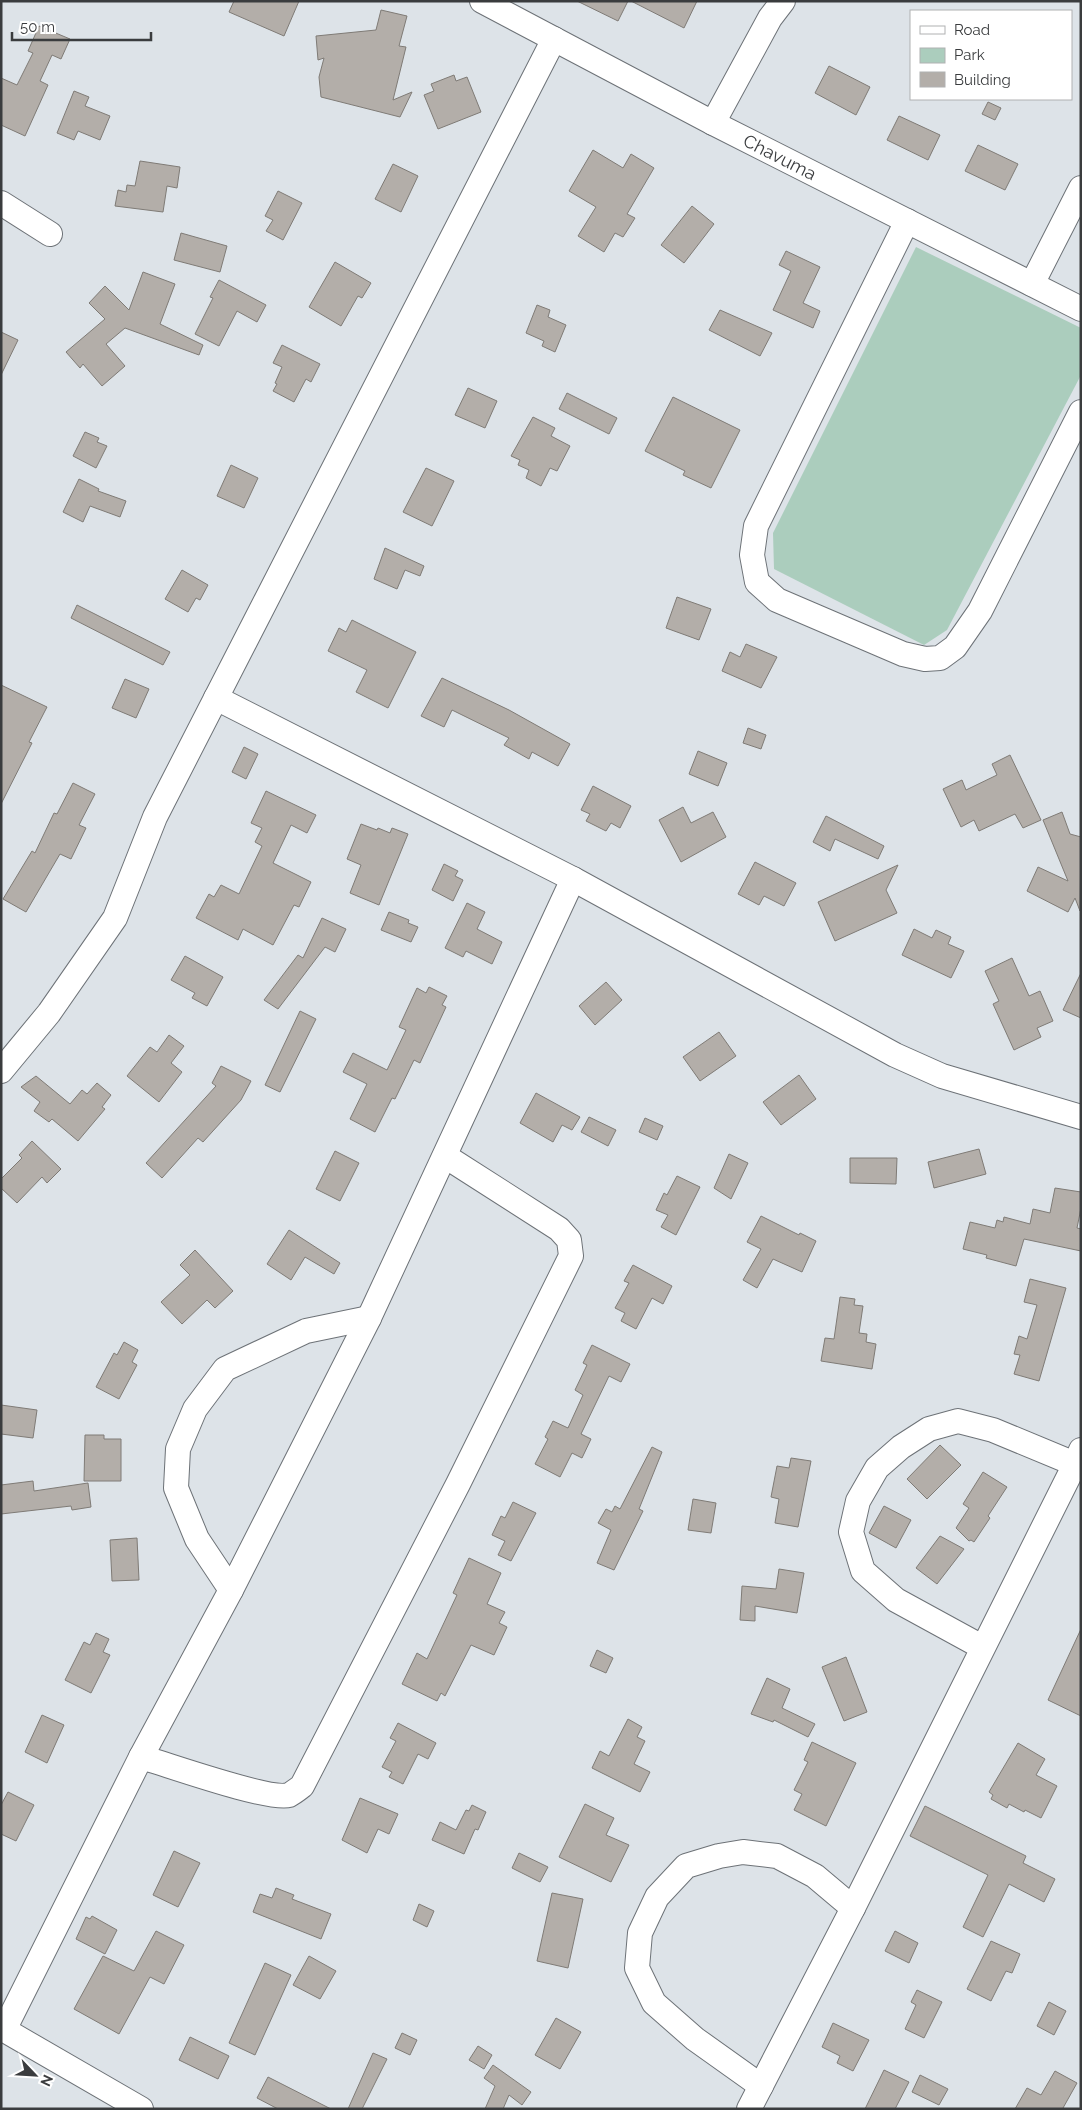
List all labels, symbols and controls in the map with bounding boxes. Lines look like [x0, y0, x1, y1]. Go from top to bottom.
scale bar [12, 10, 151, 42]
legend [910, 10, 1072, 100]
text: 50 m [20, 18, 55, 36]
text: Road [954, 21, 990, 39]
text: Park [954, 46, 985, 64]
text: Building [954, 71, 1011, 89]
street label: Chavuma [740, 130, 820, 184]
north arrow [10, 2050, 60, 2100]
text: N [37, 2072, 56, 2089]

